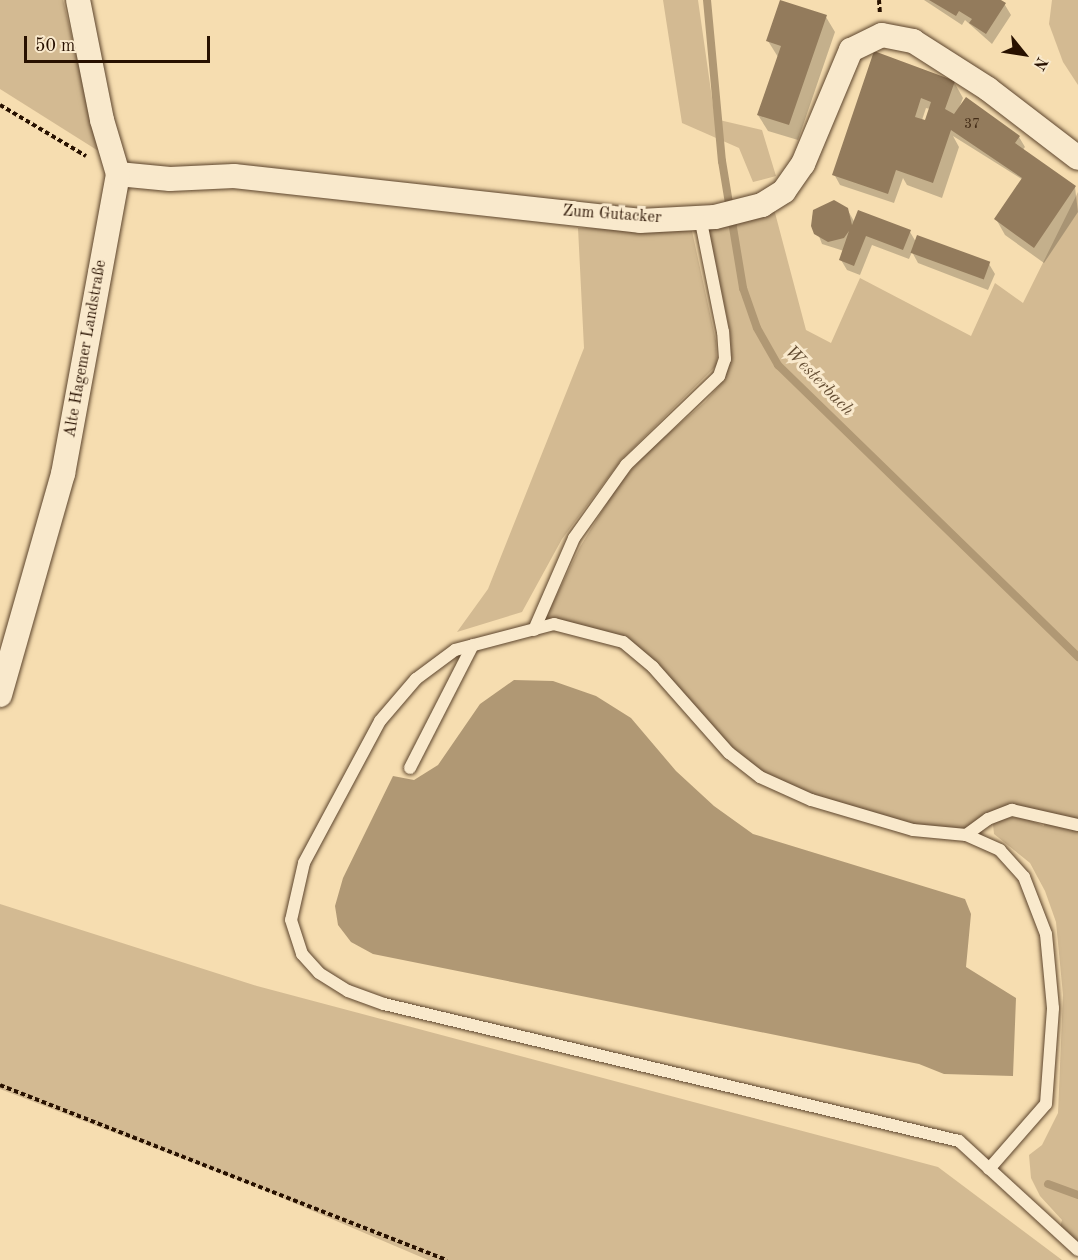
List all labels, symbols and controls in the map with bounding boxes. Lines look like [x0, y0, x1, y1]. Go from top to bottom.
scale bar [27, 24, 213, 62]
north arrow [994, 24, 1054, 84]
text: 50 m [35, 37, 75, 55]
text: N [1030, 54, 1050, 72]
house number: 37 [964, 116, 980, 132]
street label: Zum Gutacker [562, 202, 662, 228]
street label: Alte Hagemer Landstraße [61, 259, 111, 439]
water label: Westerbach [780, 341, 858, 421]

